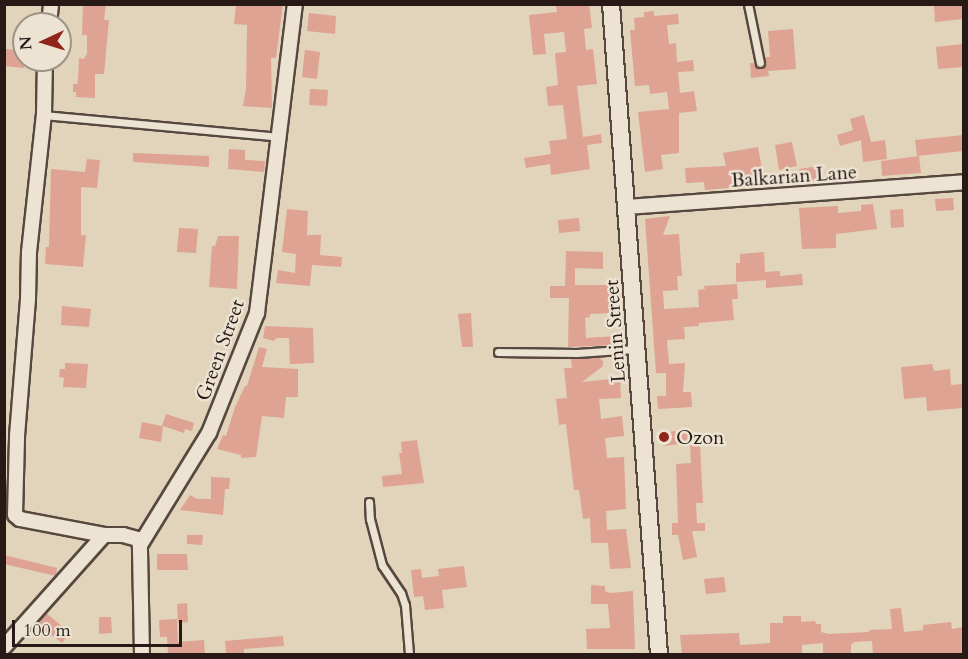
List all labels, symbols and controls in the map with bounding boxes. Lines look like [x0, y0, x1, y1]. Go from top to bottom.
north arrow [12, 12, 72, 72]
text: N [15, 35, 37, 51]
street label: Balkarian Lane [730, 160, 858, 192]
street label: Lenin Street [599, 279, 631, 383]
street label: Green Street [191, 296, 249, 404]
place label: Ozon [676, 425, 724, 449]
marker: Ozon [657, 430, 671, 444]
scale bar [15, 608, 184, 646]
text: 100 m [23, 618, 71, 643]

